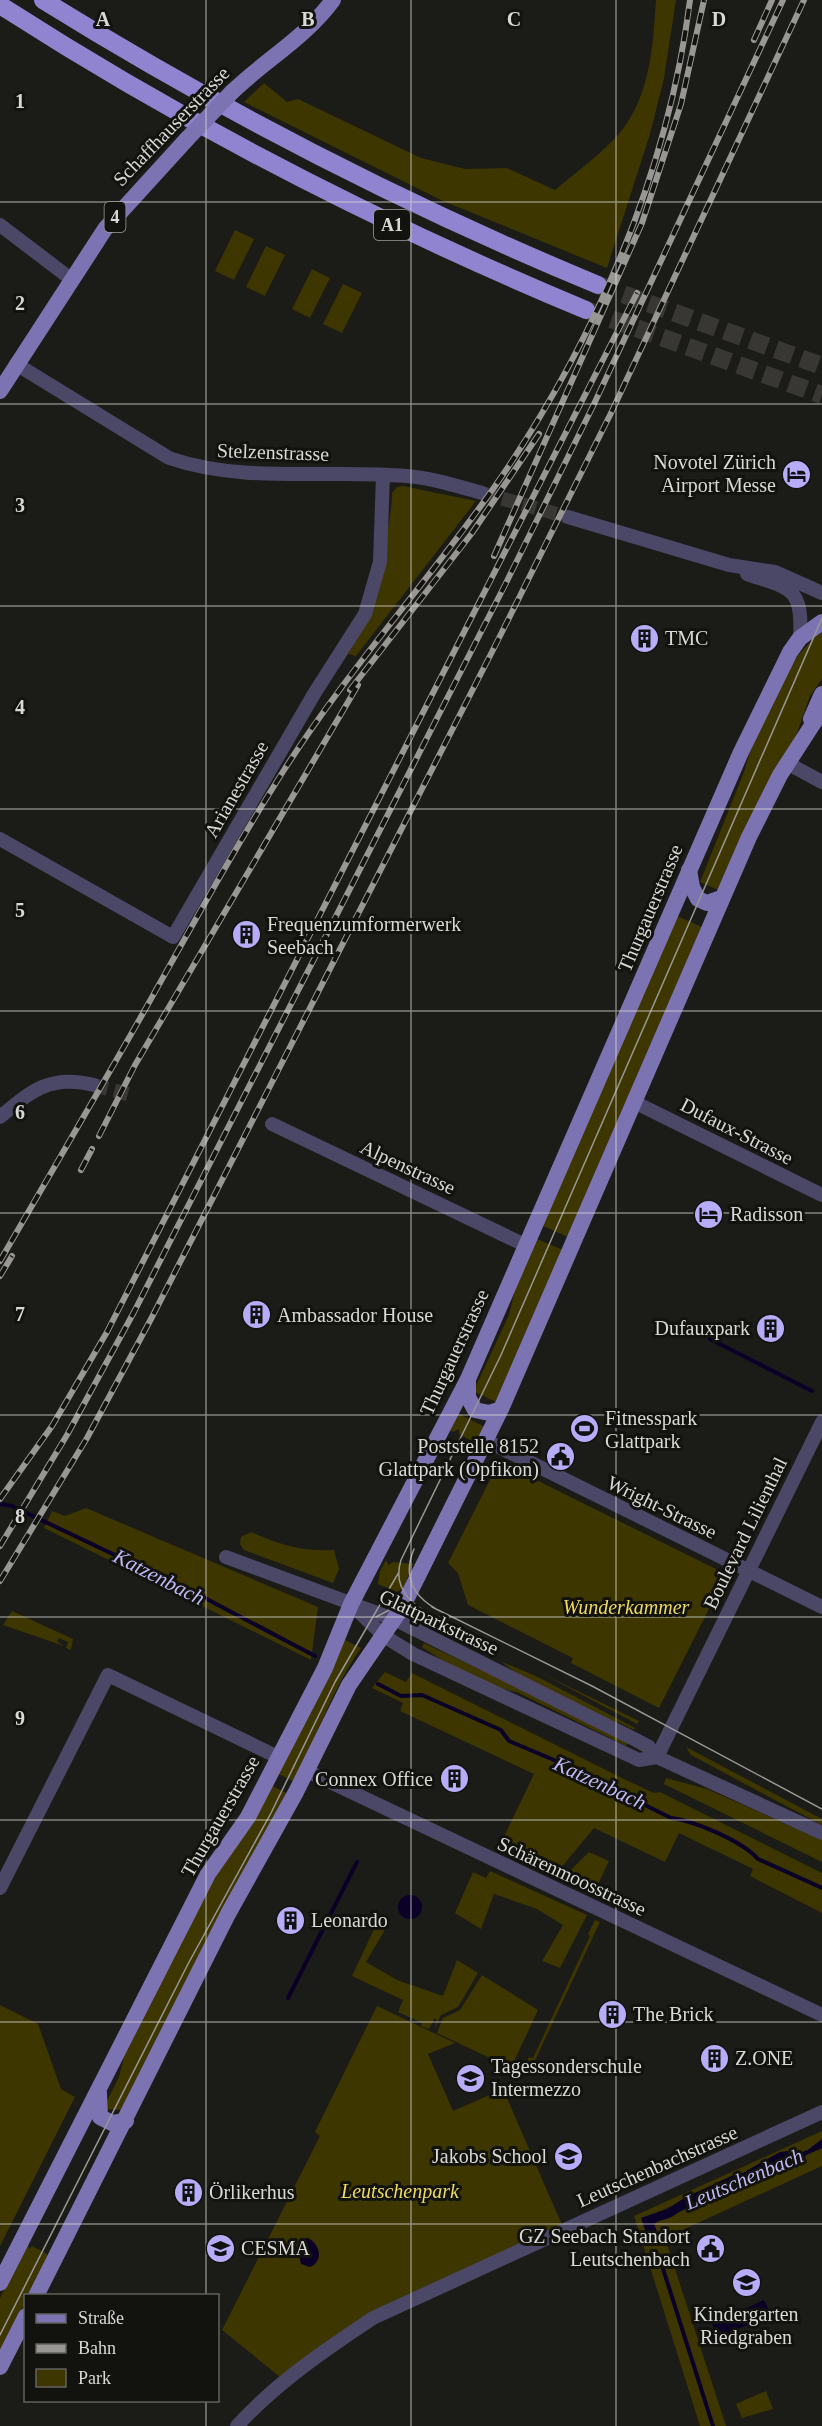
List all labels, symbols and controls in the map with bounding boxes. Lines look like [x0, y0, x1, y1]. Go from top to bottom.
text: A [96, 8, 111, 30]
text: B [301, 8, 315, 30]
text: C [507, 8, 521, 30]
text: D [712, 8, 726, 30]
street label: Schaffhauserstrasse [108, 62, 234, 190]
text: 1 [15, 90, 25, 112]
road number: 4 [104, 202, 126, 232]
road number: A1 [374, 210, 410, 240]
text: 2 [15, 292, 25, 314]
street label: Stelzenstrasse [217, 439, 330, 465]
place label: Novotel Zürich Airport Messe [653, 451, 776, 497]
hotel icon: Novotel Zürich Airport Messe [781, 458, 813, 490]
text: 3 [15, 494, 25, 516]
building icon: TMC [628, 622, 660, 654]
place label: TMC [665, 627, 708, 649]
text: 4 [15, 696, 25, 718]
street label: Arianestrasse [200, 737, 273, 841]
street label: Thurgauerstrasse [613, 841, 688, 975]
text: 5 [15, 899, 25, 921]
place label: Frequenzumformerwerk Seebach [267, 913, 461, 958]
building icon: Frequenzumformerwerk Seebach [230, 919, 262, 951]
street label: Dufaux-Strasse [677, 1093, 797, 1169]
text: 6 [15, 1101, 25, 1123]
street label: Alpenstrasse [357, 1135, 459, 1200]
hotel icon: Radisson [693, 1198, 725, 1230]
place label: Radisson [730, 1203, 803, 1225]
street label: Thurgauerstrasse [415, 1285, 494, 1419]
building icon: Ambassador House [240, 1299, 272, 1331]
text: 7 [15, 1303, 25, 1325]
place label: Ambassador House [277, 1304, 433, 1326]
building icon: Dufauxpark [755, 1312, 787, 1344]
place label: Dufauxpark [654, 1317, 750, 1340]
place label: Fitnesspark Glattpark [605, 1407, 697, 1453]
sports icon: Fitnesspark Glattpark [568, 1413, 600, 1445]
place label: Poststelle 8152 Glattpark (Opfikon) [378, 1435, 539, 1481]
public building icon: Poststelle 8152 Glattpark (Opfikon) [544, 1441, 576, 1473]
street label: Boulevard Lilienthal [699, 1453, 791, 1612]
street label: Wright-Strasse [603, 1471, 720, 1544]
text: 8 [15, 1505, 25, 1527]
water label: Katzenbach [108, 1543, 209, 1610]
street label: Glattparkstrasse [376, 1585, 502, 1660]
park label: Wunderkammer [563, 1596, 690, 1618]
text: 9 [15, 1707, 25, 1729]
street label: Thurgauerstrasse [176, 1751, 265, 1881]
water label: Katzenbach [549, 1751, 650, 1815]
building icon: Connex Office [438, 1763, 470, 1795]
place label: Connex Office [315, 1768, 433, 1790]
street label: Schärenmoosstrasse [494, 1832, 650, 1920]
building icon: Leonardo [274, 1904, 306, 1936]
place label: Leonardo [311, 1909, 388, 1931]
building icon: The Brick [596, 1998, 628, 2030]
place label: The Brick [633, 2003, 714, 2025]
building icon: Z.ONE [698, 2042, 730, 2074]
place label: Z.ONE [735, 2047, 793, 2069]
place label: Tagessonderschule Intermezzo [491, 2055, 642, 2100]
school or university icon: Tagessonderschule Intermezzo [454, 2062, 486, 2094]
street label: Leutschenbachstrasse [573, 2121, 741, 2211]
school or university icon: Jakobs School [552, 2140, 584, 2172]
water label: Leutschenbach [680, 2143, 807, 2215]
place label: Jakobs School [432, 2145, 547, 2167]
building icon: Örlikerhus [172, 2176, 204, 2208]
park label: Leutschenpark [340, 2180, 460, 2203]
place label: Örlikerhus [209, 2181, 295, 2203]
place label: GZ Seebach Standort Leutschenbach [519, 2225, 690, 2270]
school or university icon: CESMA [204, 2232, 236, 2264]
public building icon: GZ Seebach Standort Leutschenbach [695, 2232, 727, 2264]
place label: CESMA [241, 2237, 310, 2259]
school or university icon: Kindergarten Riedgraben [730, 2267, 762, 2299]
legend [24, 2294, 219, 2402]
place label: Kindergarten Riedgraben [693, 2303, 799, 2349]
text: Straße [78, 2308, 124, 2328]
text: Bahn [78, 2338, 116, 2358]
text: Park [78, 2368, 111, 2388]

